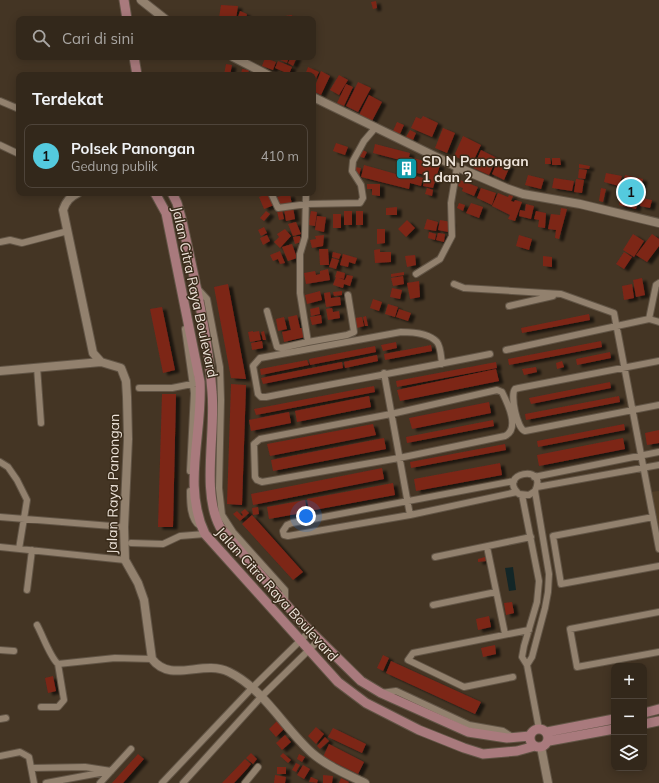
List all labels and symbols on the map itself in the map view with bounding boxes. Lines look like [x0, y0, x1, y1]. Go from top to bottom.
place label: SD N Panongan 1 dan 2 [422, 152, 529, 186]
building icon: SD N Panongan 1 dan 2 [393, 156, 419, 182]
pin: 1 [618, 177, 644, 207]
street label: Jalan Citra Raya Boulevard [168, 205, 222, 379]
street label: Jalan Raya Panongan [103, 414, 123, 554]
your location [296, 506, 316, 526]
street label: Jalan Citra Raya Boulevard [212, 523, 342, 665]

